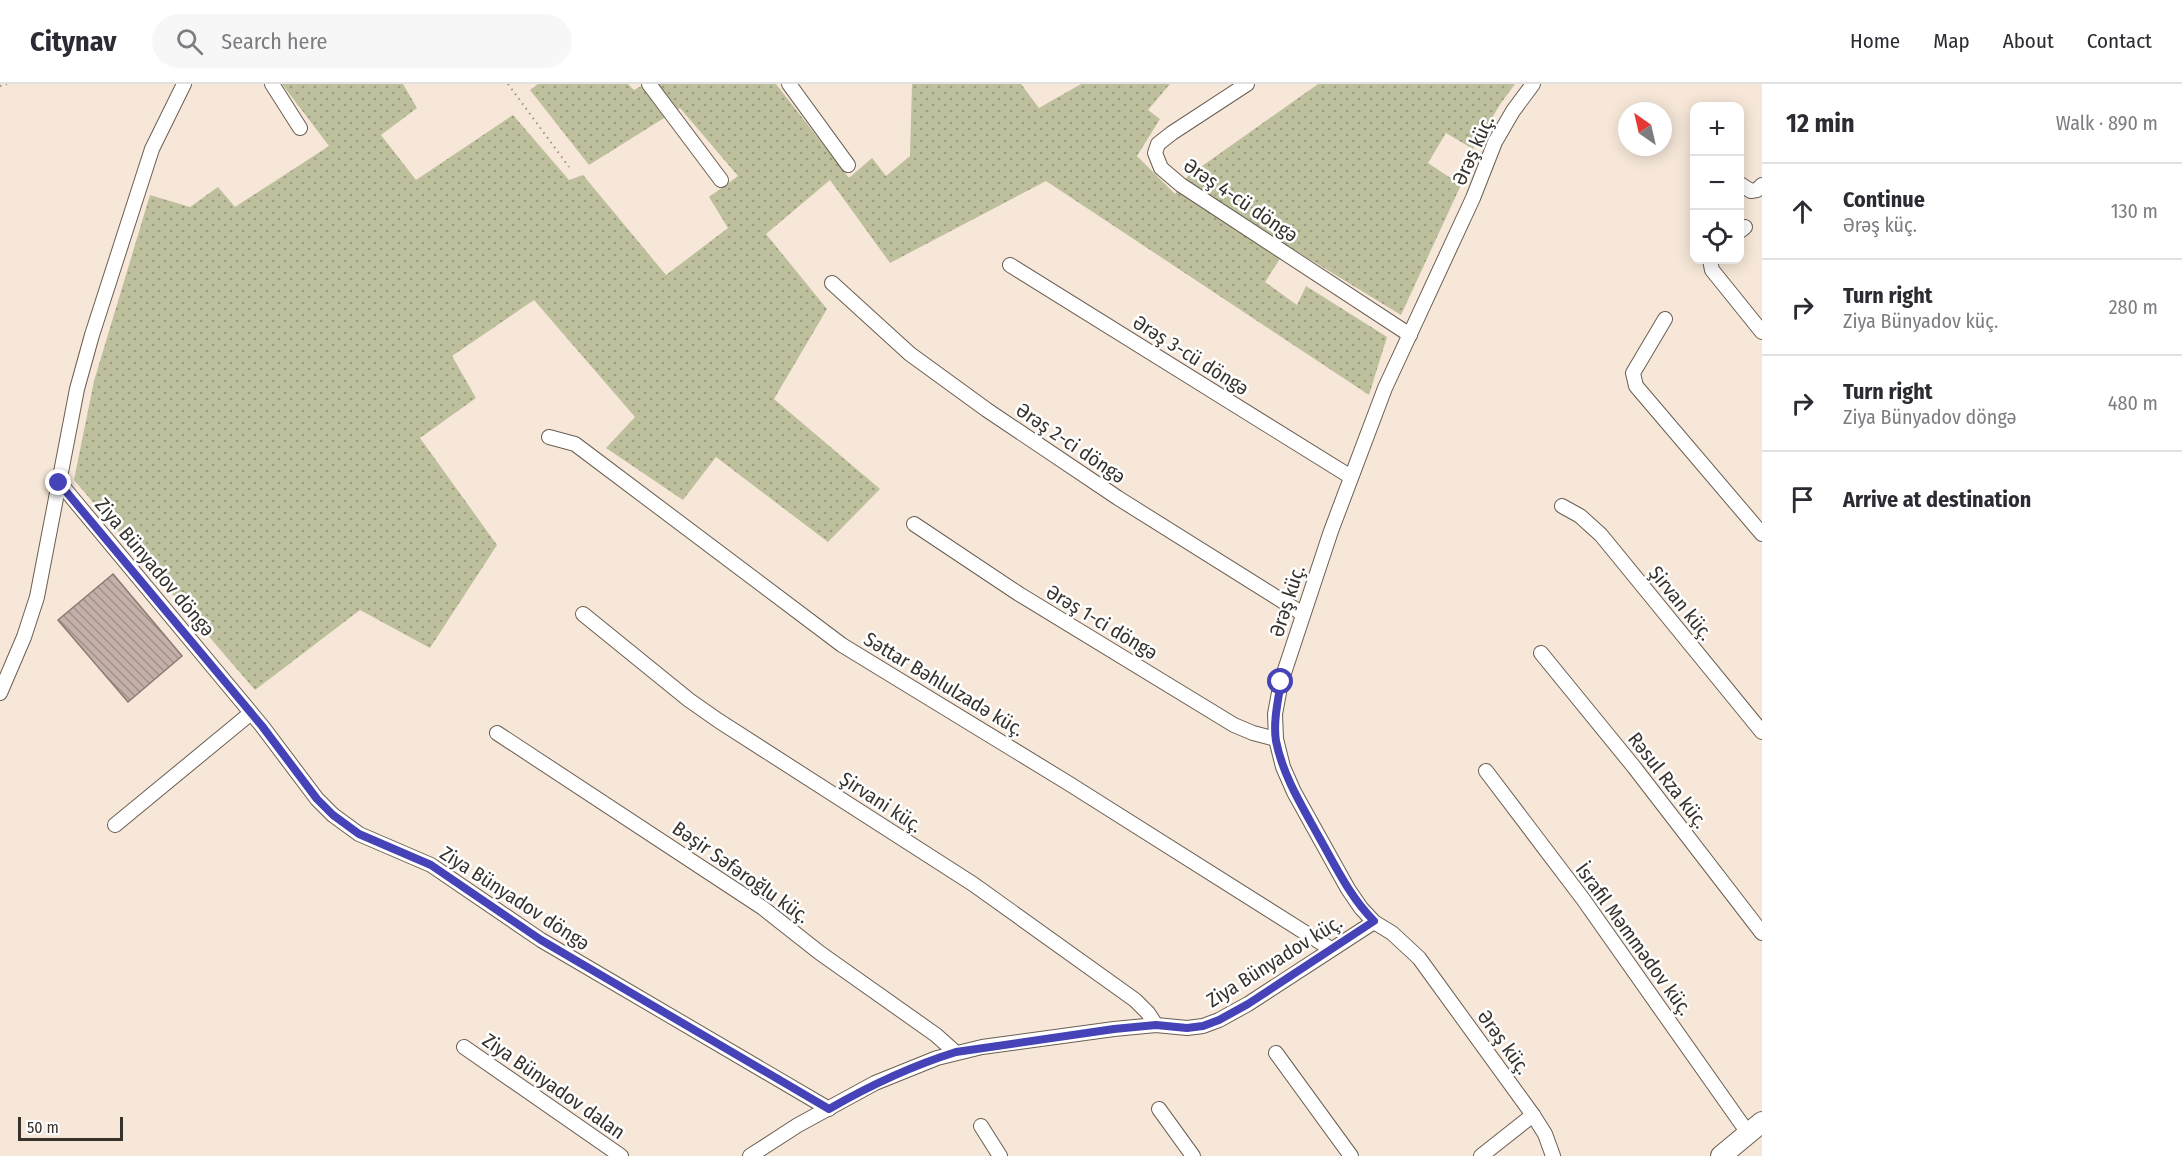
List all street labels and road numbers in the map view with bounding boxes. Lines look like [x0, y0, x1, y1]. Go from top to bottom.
street label: Ərəş küç. [1447, 111, 1500, 189]
street label: Ərəş 4-cü döngə [1179, 153, 1303, 248]
street label: Ərəş 3-cü döngə [1128, 310, 1253, 401]
street label: Ərəş 2-ci döngə [1011, 398, 1130, 489]
street label: Ziya Bünyadov döngə [90, 493, 220, 641]
street label: Şirvan küç. [1643, 561, 1718, 645]
street label: Ərəş küç. [1264, 562, 1311, 640]
street label: Ərəş 1-ci döngə [1041, 579, 1162, 666]
street label: Səttar Bəhlulzadə küç. [860, 627, 1028, 741]
street label: Rəsul Rza küç. [1623, 727, 1713, 833]
street label: Şirvani küç. [835, 767, 927, 838]
street label: Bəşir Səfəroğlu küç. [667, 816, 814, 929]
street label: Ziya Bünyadov döngə [436, 841, 594, 955]
street label: İsrafil Məmmədov küç. [1571, 858, 1697, 1020]
street label: Ziya Bünyadov küç. [1202, 910, 1346, 1012]
street label: Ərəş küç. [1472, 1005, 1535, 1080]
street label: Ziya Bünyadov dalan [478, 1028, 630, 1144]

